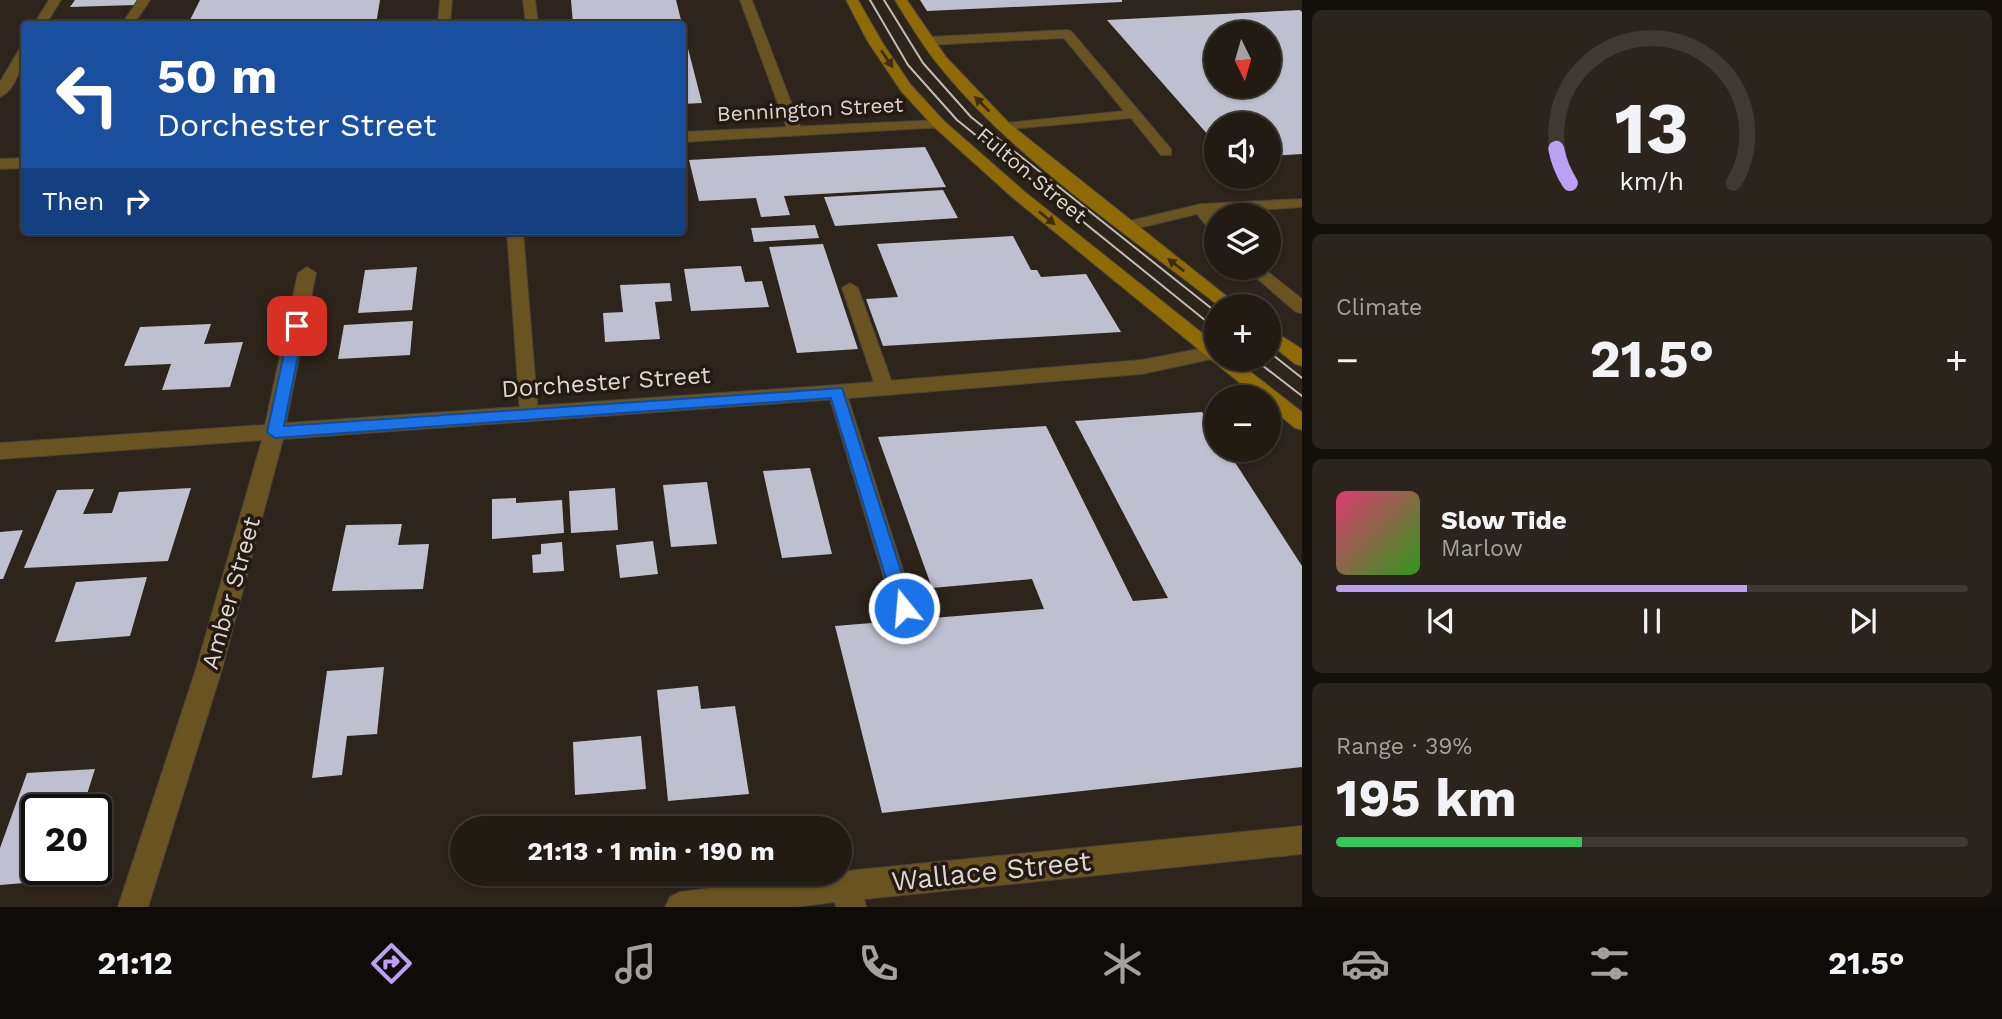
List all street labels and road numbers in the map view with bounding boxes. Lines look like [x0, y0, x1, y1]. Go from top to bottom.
street label: Bennington Street [716, 92, 904, 126]
street label: Fulton Street [972, 122, 1092, 228]
street label: Dorchester Street [501, 361, 711, 403]
street label: Amber Street [196, 514, 266, 672]
street label: Wallace Street [890, 844, 1093, 898]

